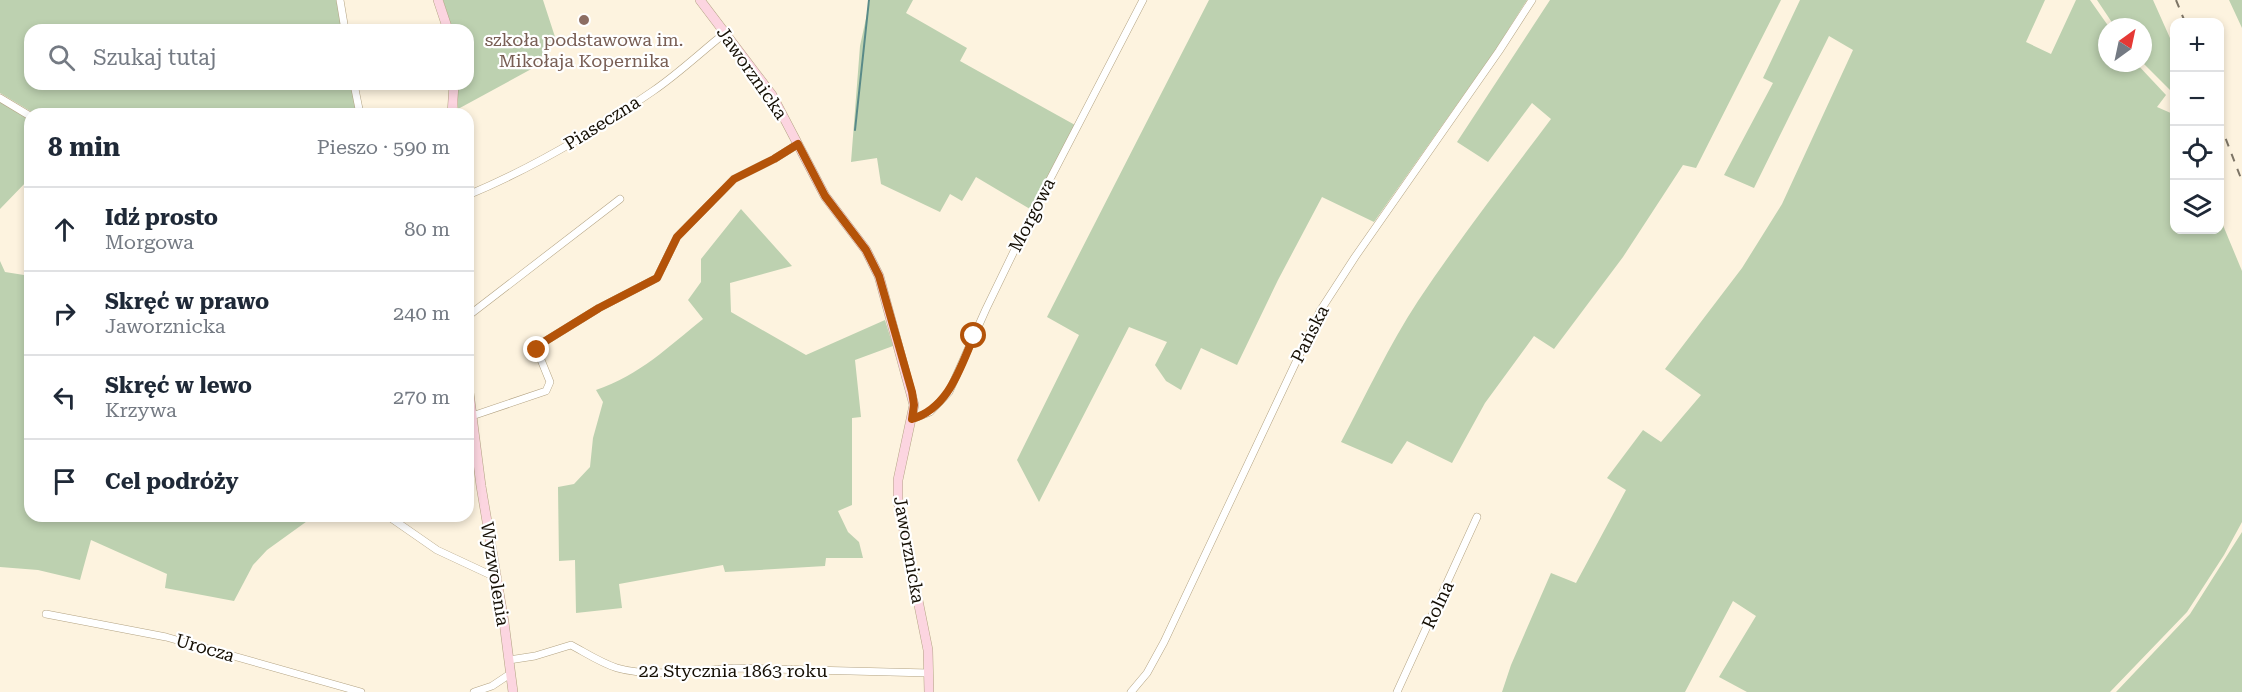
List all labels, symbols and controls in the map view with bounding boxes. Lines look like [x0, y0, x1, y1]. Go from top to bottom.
marker: szkoła podstawowa im. Mikołaja Kopernika [577, 13, 591, 27]
north arrow [2098, 18, 2152, 72]
map controls [2170, 18, 2224, 234]
button: + [2170, 18, 2224, 72]
street label: Jaworznicka [713, 22, 792, 123]
search box [24, 24, 474, 90]
place label: szkoła podstawowa im. Mikołaja Kopernika [485, 29, 683, 71]
icon: search [45, 41, 78, 74]
text: Szukaj tutaj [93, 45, 217, 70]
button: − [2170, 72, 2224, 126]
street label: Piaseczna [560, 91, 644, 154]
button: locate [2170, 126, 2224, 180]
text: 8 min [48, 132, 120, 162]
text: Pieszo · 590 m [317, 135, 450, 159]
street label: Morgowa [1004, 174, 1059, 255]
button: layers [2170, 180, 2224, 234]
text: Idź prosto [105, 205, 218, 230]
icon: ahead [48, 213, 81, 246]
text: 80 m [404, 217, 450, 241]
text: Morgowa [105, 230, 194, 254]
text: Skręć w prawo [105, 289, 269, 314]
icon: right [48, 297, 81, 330]
text: 240 m [393, 301, 450, 325]
street label: Pańska [1286, 301, 1333, 366]
text: Jaworznicka [105, 314, 226, 338]
route start [960, 322, 986, 348]
route end [523, 336, 549, 362]
text: Skręć w lewo [105, 373, 252, 398]
icon: left [48, 381, 81, 414]
text: 270 m [393, 385, 450, 409]
text: Krzywa [105, 398, 177, 422]
icon: arrive [48, 465, 81, 498]
text: Cel podróży [105, 469, 239, 494]
street label: Jaworznicka [890, 495, 929, 605]
street label: Wyzwolenia [477, 520, 514, 628]
street label: Rolna [1417, 577, 1458, 632]
street label: Urocza [173, 629, 237, 666]
street label: 22 Stycznia 1863 roku [639, 660, 827, 681]

